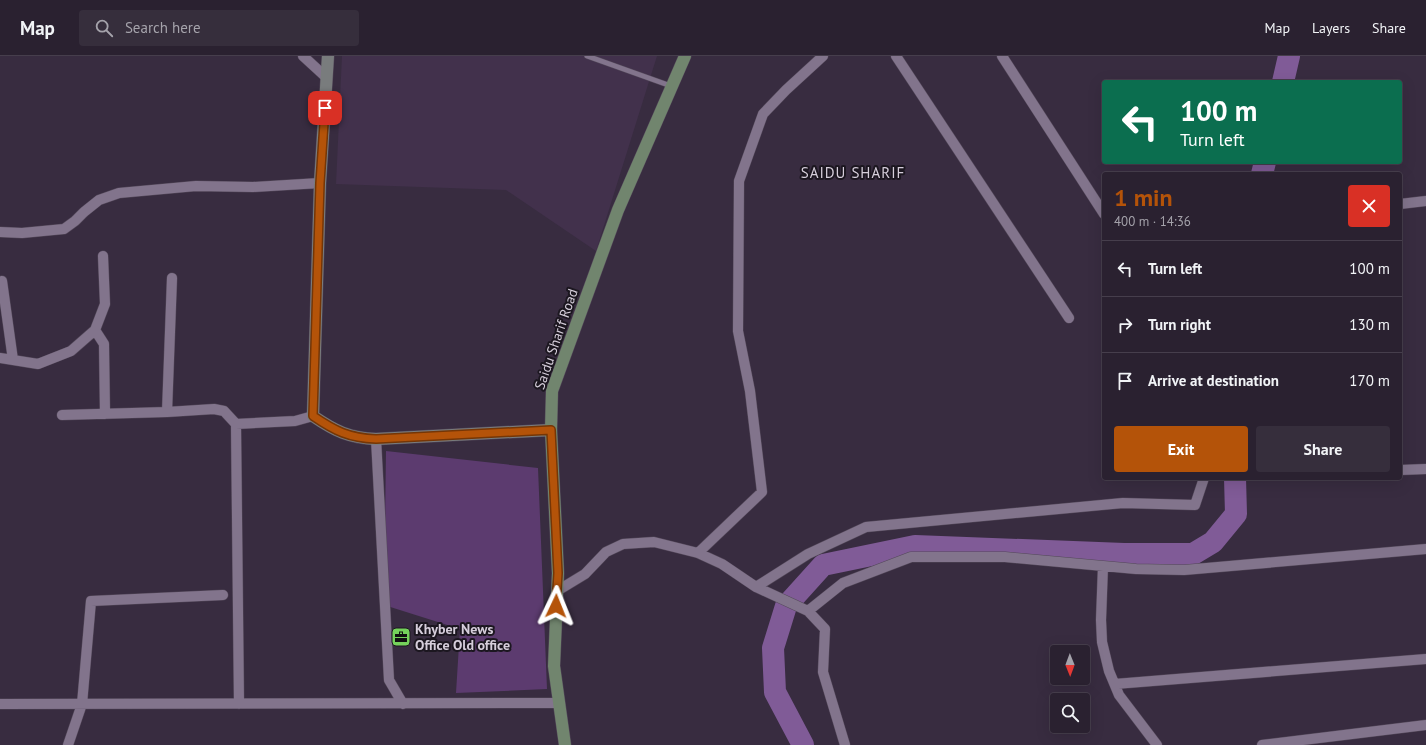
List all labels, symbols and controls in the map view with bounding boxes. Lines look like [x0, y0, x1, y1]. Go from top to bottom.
search box [79, 10, 359, 46]
text: Map [20, 16, 55, 40]
icon: search [93, 17, 115, 39]
text: Search here [125, 18, 201, 37]
text: Map [1264, 19, 1290, 37]
text: Layers [1312, 19, 1350, 37]
text: Share [1372, 19, 1406, 37]
pin [308, 91, 342, 125]
text: 100 m [1180, 92, 1257, 129]
icon: left [1114, 96, 1166, 148]
icon: arrive [314, 97, 336, 119]
text: Turn left [1180, 128, 1245, 151]
district label: SAIDU SHARIF [801, 163, 905, 182]
text: 1 min [1114, 182, 1173, 213]
button: close [1348, 185, 1390, 227]
text: 400 m · 14:36 [1114, 213, 1191, 230]
icon: left [1114, 258, 1136, 280]
text: Turn left [1148, 259, 1202, 278]
text: 100 m [1349, 259, 1390, 278]
street label: Saidu Sharif Road [530, 286, 582, 392]
icon: right [1114, 314, 1136, 336]
text: Turn right [1148, 315, 1211, 334]
text: 130 m [1349, 315, 1390, 334]
icon: arrive [1114, 370, 1136, 392]
text: Arrive at destination [1148, 371, 1279, 390]
text: 170 m [1349, 371, 1390, 390]
button: Exit [1114, 426, 1248, 472]
button: Share [1256, 426, 1390, 472]
position arrow [535, 585, 577, 627]
place label: Khyber News Office Old office [415, 620, 510, 654]
office icon: Khyber News Office Old office [390, 626, 412, 648]
north arrow [1050, 645, 1090, 685]
map controls [1050, 645, 1090, 733]
button: search [1050, 693, 1090, 733]

